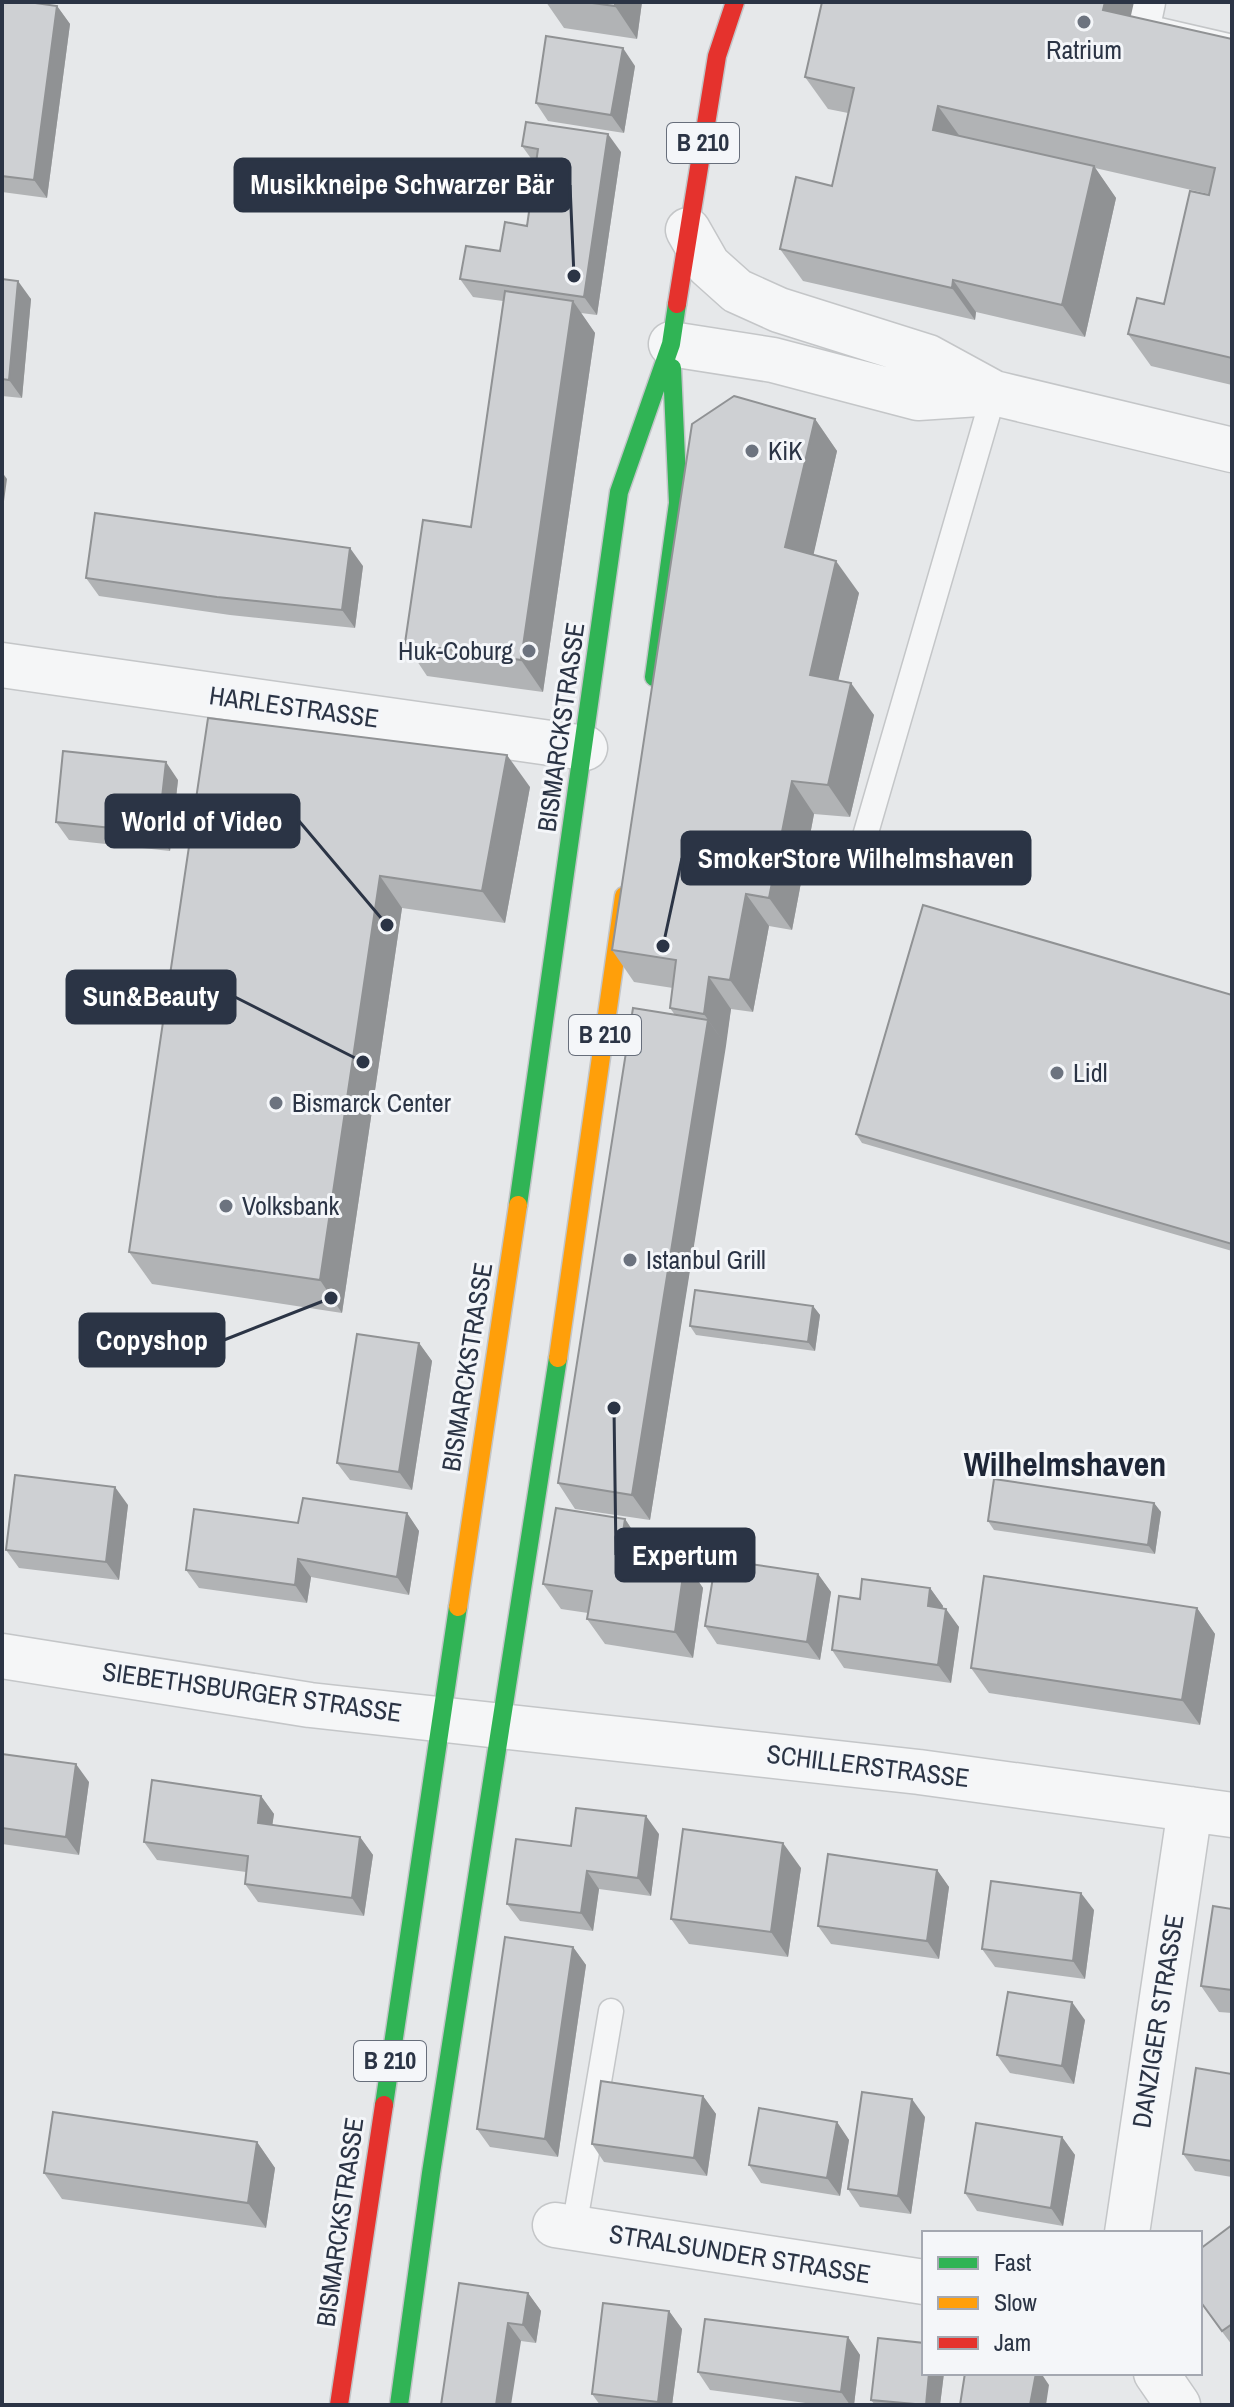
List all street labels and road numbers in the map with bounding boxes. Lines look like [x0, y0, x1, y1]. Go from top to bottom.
road number: B 210 [667, 123, 739, 163]
street label: BISMARCKSTRASSE [529, 620, 593, 834]
street label: HARLESTRASSE [207, 677, 381, 736]
road number: B 210 [569, 1015, 641, 1055]
street label: BISMARCKSTRASSE [433, 1260, 500, 1474]
street label: SIEBETHSBURGER STRASSE [100, 1653, 404, 1730]
street label: SCHILLERSTRASSE [765, 1736, 971, 1795]
street label: DANZIGER STRASSE [1123, 1912, 1192, 2130]
road number: B 210 [354, 2041, 426, 2081]
street label: BISMARCKSTRASSE [308, 2115, 372, 2329]
street label: STRALSUNDER STRASSE [607, 2216, 873, 2291]

